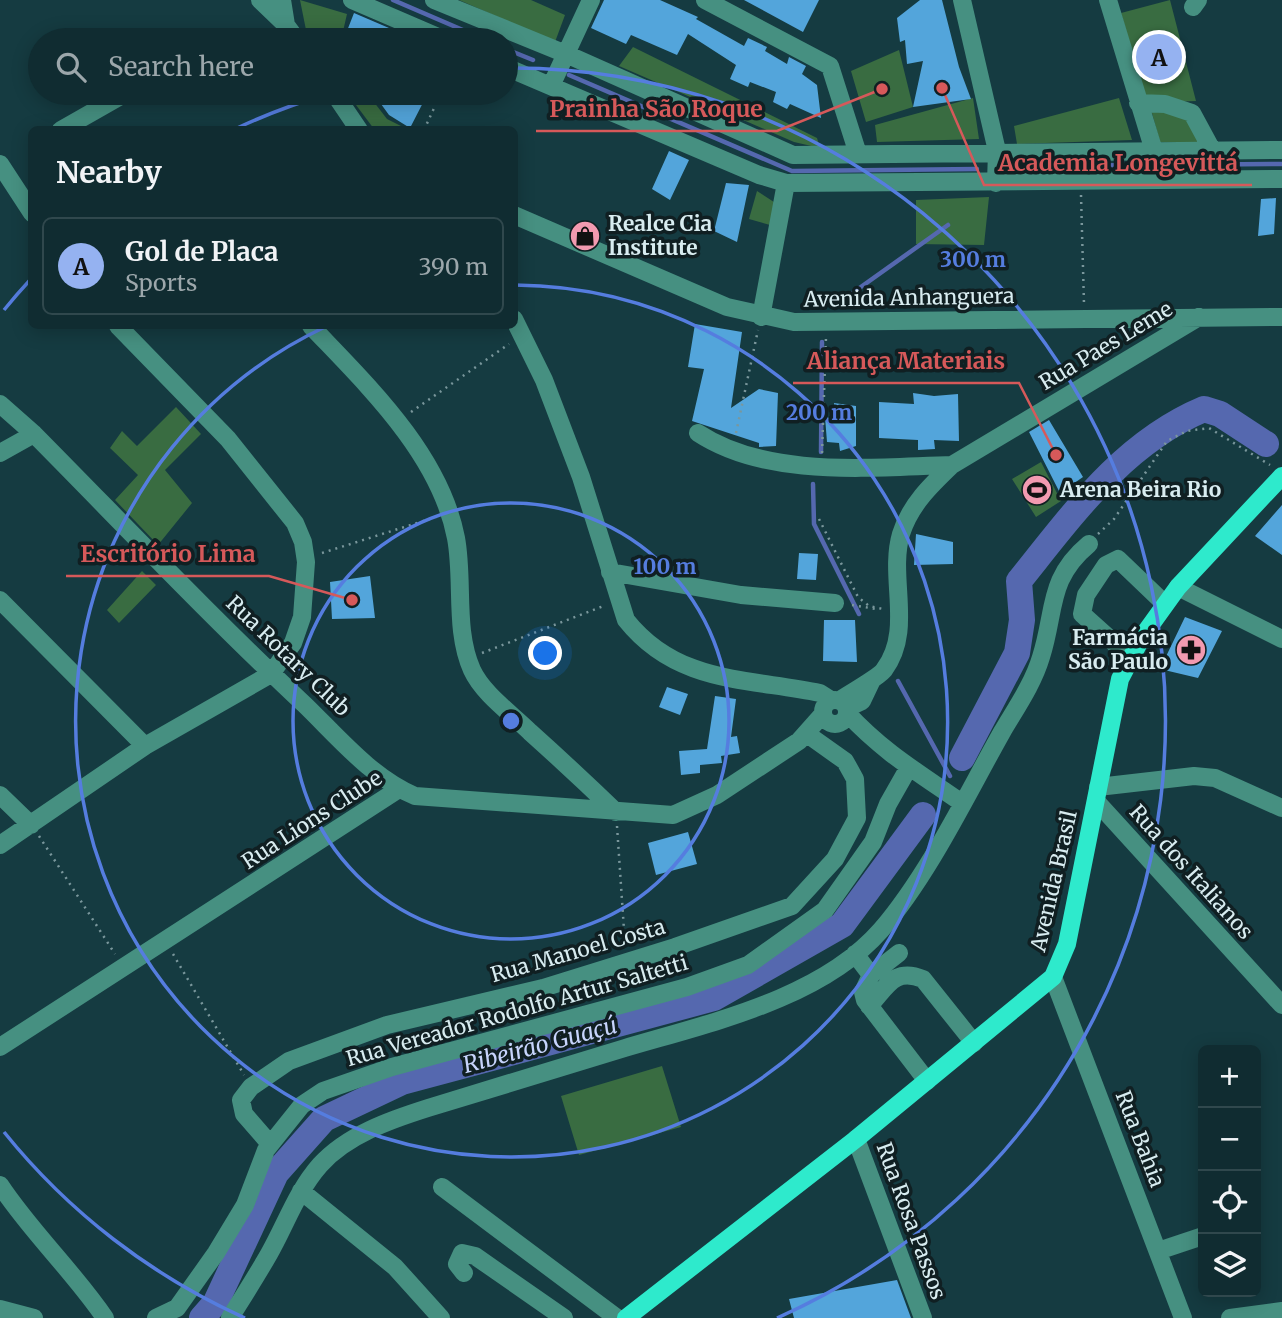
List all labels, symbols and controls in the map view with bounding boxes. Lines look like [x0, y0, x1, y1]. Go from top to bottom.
search box [28, 28, 518, 105]
pin: A [1136, 31, 1182, 83]
icon: search [52, 48, 90, 86]
text: Search here [108, 50, 254, 83]
callout: Prainha São Roque [536, 87, 777, 131]
text: Prainha São Roque [549, 94, 763, 123]
callout: Academia Longevittá [984, 141, 1252, 185]
text: Academia Longevittá [997, 148, 1238, 177]
text: Nearby [56, 153, 162, 191]
place label: Realce Cia Institute [608, 210, 713, 261]
shop icon: Realce Cia Institute [568, 219, 602, 253]
text: Gol de Placa [125, 235, 279, 268]
text: 300 m [940, 246, 1006, 273]
text: A [73, 252, 89, 281]
text: 390 m [418, 252, 488, 281]
text: Sports [125, 268, 197, 297]
street label: Avenida Anhanguera [802, 282, 1015, 313]
street label: Rua Paes Leme [1034, 295, 1177, 396]
callout: Aliança Materiais [793, 339, 1019, 383]
text: Aliança Materiais [806, 346, 1005, 375]
text: 200 m [786, 399, 852, 426]
sports icon: Arena Beira Rio [1020, 473, 1054, 507]
place label: Arena Beira Rio [1059, 476, 1221, 503]
callout: Escritório Lima [66, 532, 269, 576]
text: Escritório Lima [80, 539, 256, 568]
text: 100 m [634, 553, 696, 580]
street label: Rua Rotary Club [221, 590, 356, 722]
place label: Farmácia São Paulo [1068, 624, 1168, 675]
pharmacy icon: Farmácia São Paulo [1174, 633, 1208, 667]
your location [528, 636, 562, 670]
centre of rings [499, 709, 523, 733]
street label: Rua Lions Clube [237, 764, 387, 875]
street label: Rua dos Italianos [1124, 799, 1259, 945]
street label: Avenida Brasil [1024, 807, 1083, 955]
street label: Rua Manoel Costa [487, 913, 668, 988]
street label: Rua Vereador Rodolfo Artur Saltetti [343, 949, 691, 1072]
water label: Ribeirão Guaçú [460, 1010, 620, 1079]
map controls [1198, 1045, 1261, 1297]
button: + [1198, 1045, 1261, 1108]
street label: Rua Bahia [1110, 1087, 1171, 1191]
button: − [1198, 1108, 1261, 1171]
street label: Rua Rosa Passos [871, 1139, 952, 1303]
button: locate [1198, 1171, 1261, 1234]
button: layers [1198, 1234, 1261, 1297]

